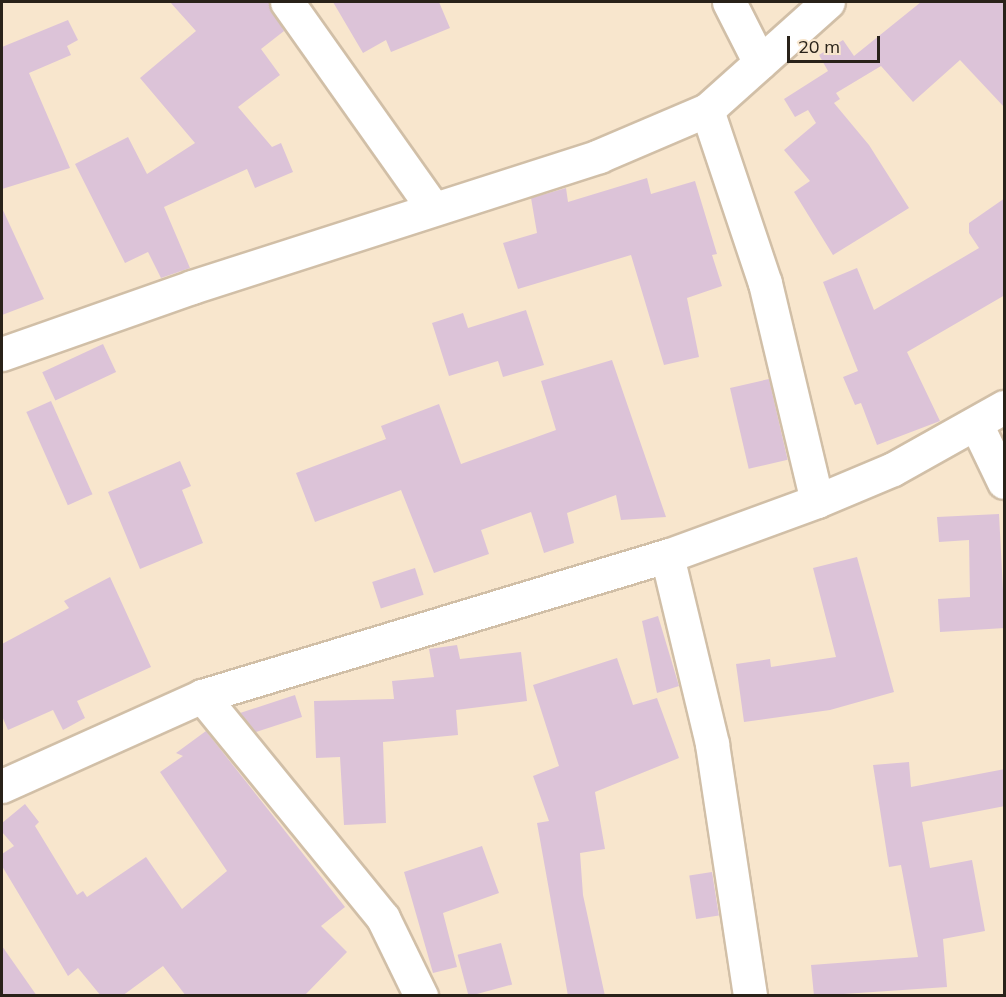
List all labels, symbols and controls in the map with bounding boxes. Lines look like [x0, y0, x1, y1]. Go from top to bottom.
scale bar [790, 24, 883, 62]
text: 20 m [798, 35, 840, 58]

